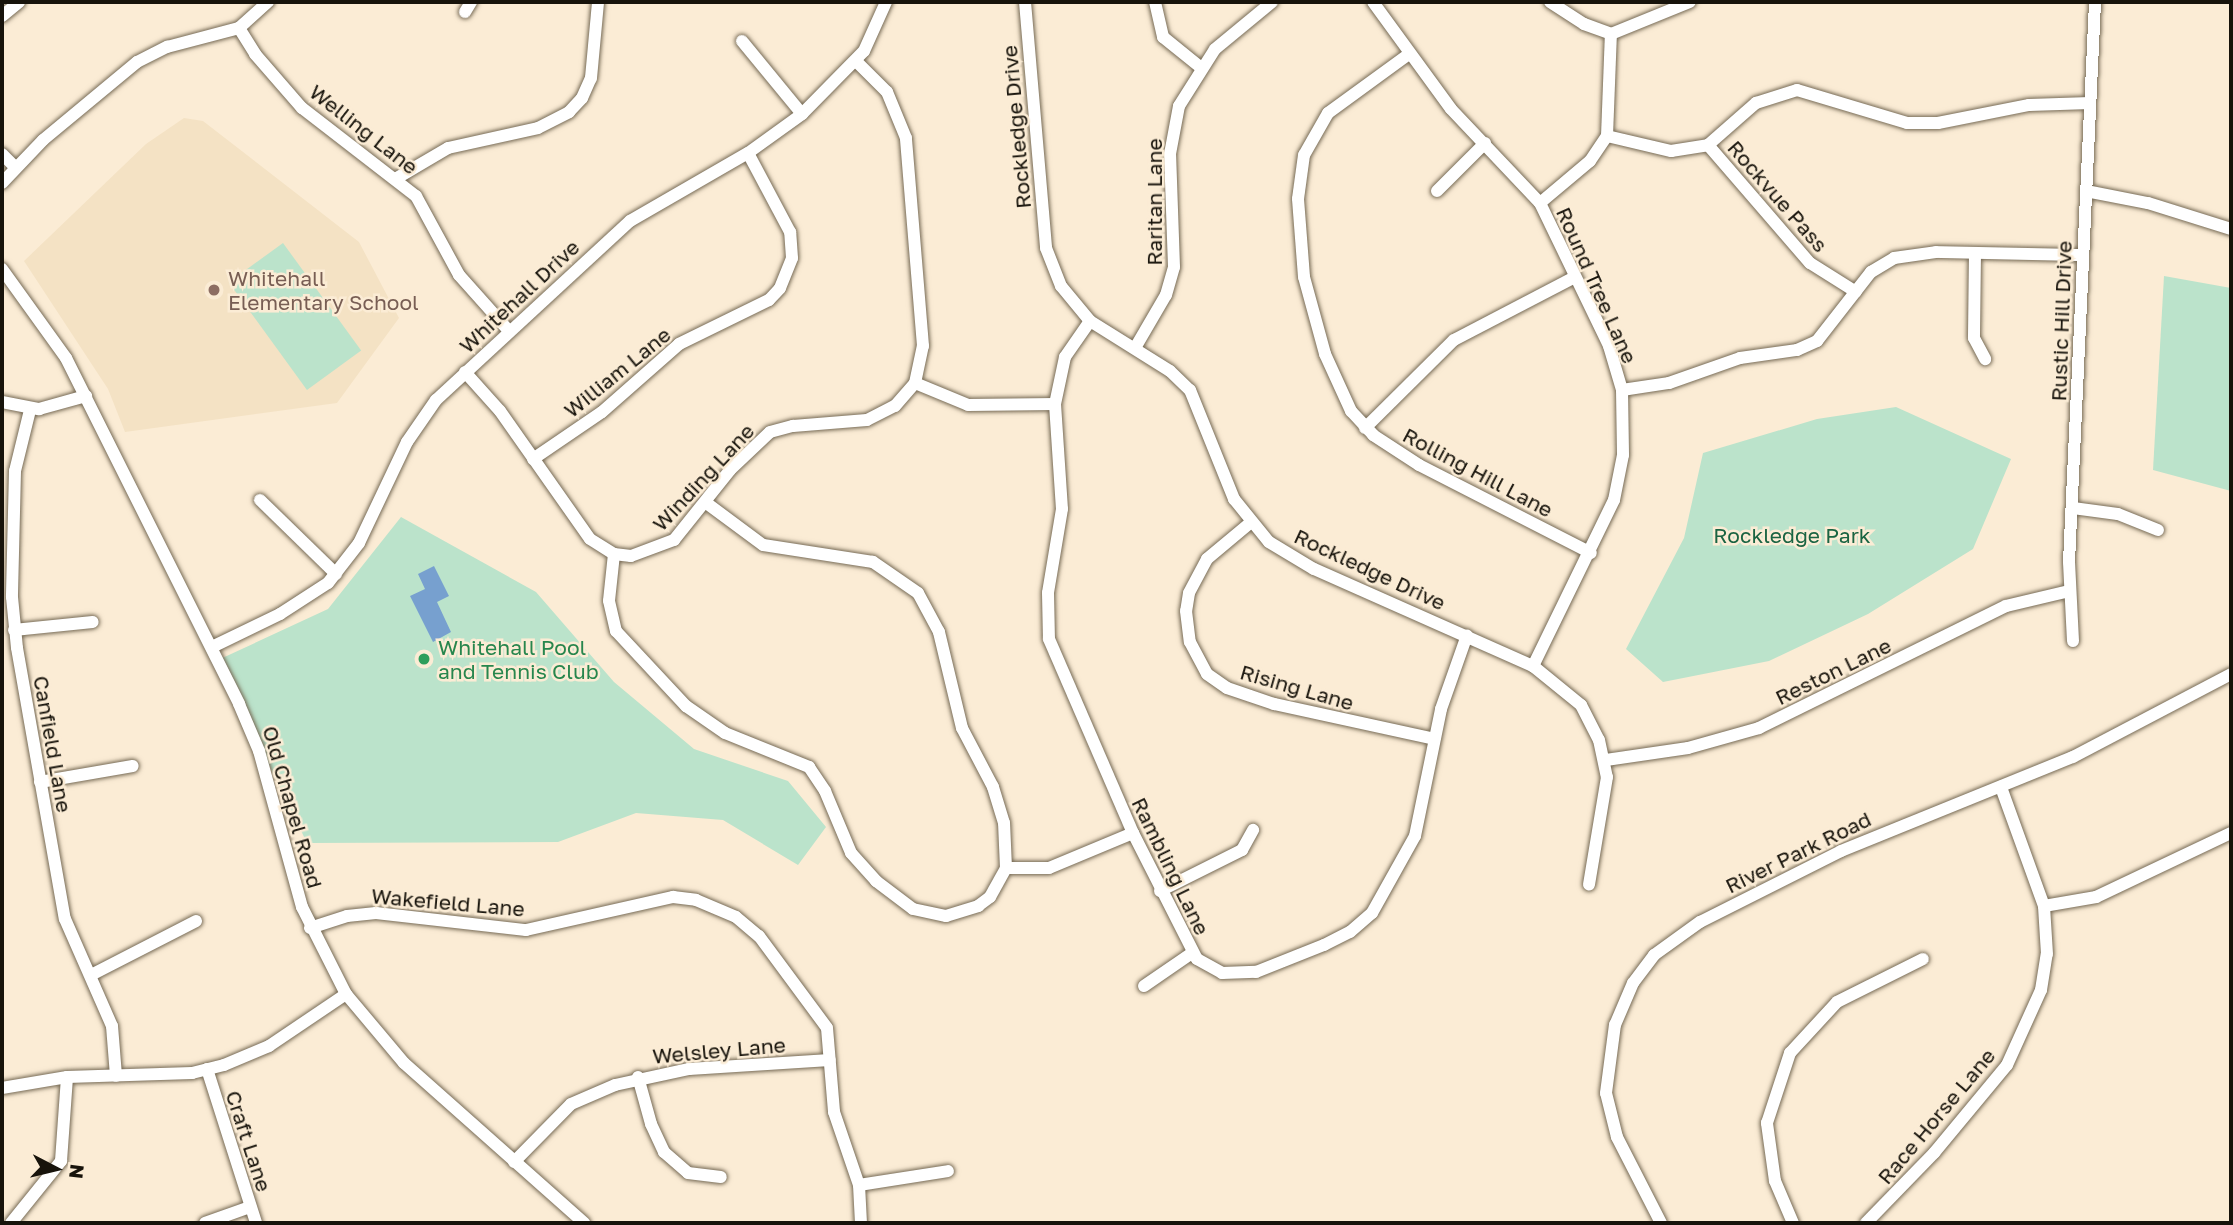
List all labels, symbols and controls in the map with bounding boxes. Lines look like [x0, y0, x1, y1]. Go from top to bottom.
street label: Rockledge Drive [996, 44, 1036, 210]
street label: Welling Lane [305, 79, 423, 179]
street label: Rockvue Pass [1723, 135, 1833, 257]
street label: Raritan Lane [1141, 138, 1167, 266]
street label: Round Tree Lane [1551, 203, 1643, 367]
street label: Whitehall Drive [454, 234, 584, 358]
street label: Rustic Hill Drive [2046, 240, 2076, 402]
place label: Whitehall Elementary School [228, 265, 419, 315]
marker: Whitehall Elementary School [206, 282, 222, 298]
street label: William Lane [559, 321, 675, 423]
street label: Winding Lane [647, 418, 759, 536]
street label: Rolling Hill Lane [1399, 422, 1557, 522]
park label: Rockledge Park [1713, 522, 1871, 548]
street label: Rockledge Drive [1290, 523, 1450, 615]
street label: Reston Lane [1771, 632, 1895, 710]
place label: Whitehall Pool and Tennis Club [438, 634, 599, 684]
marker: Whitehall Pool and Tennis Club [416, 651, 432, 667]
street label: Rising Lane [1237, 659, 1357, 715]
street label: Canfield Lane [29, 674, 77, 814]
street label: Old Chapel Road [258, 723, 328, 891]
street label: Rambling Lane [1127, 793, 1215, 939]
street label: River Park Road [1721, 806, 1875, 898]
street label: Wakefield Lane [370, 883, 526, 921]
street label: Welsley Lane [651, 1032, 787, 1068]
street label: Race Horse Lane [1872, 1043, 2000, 1189]
street label: Craft Lane [221, 1087, 277, 1195]
north arrow [21, 1134, 91, 1204]
text: N [65, 1163, 90, 1180]

